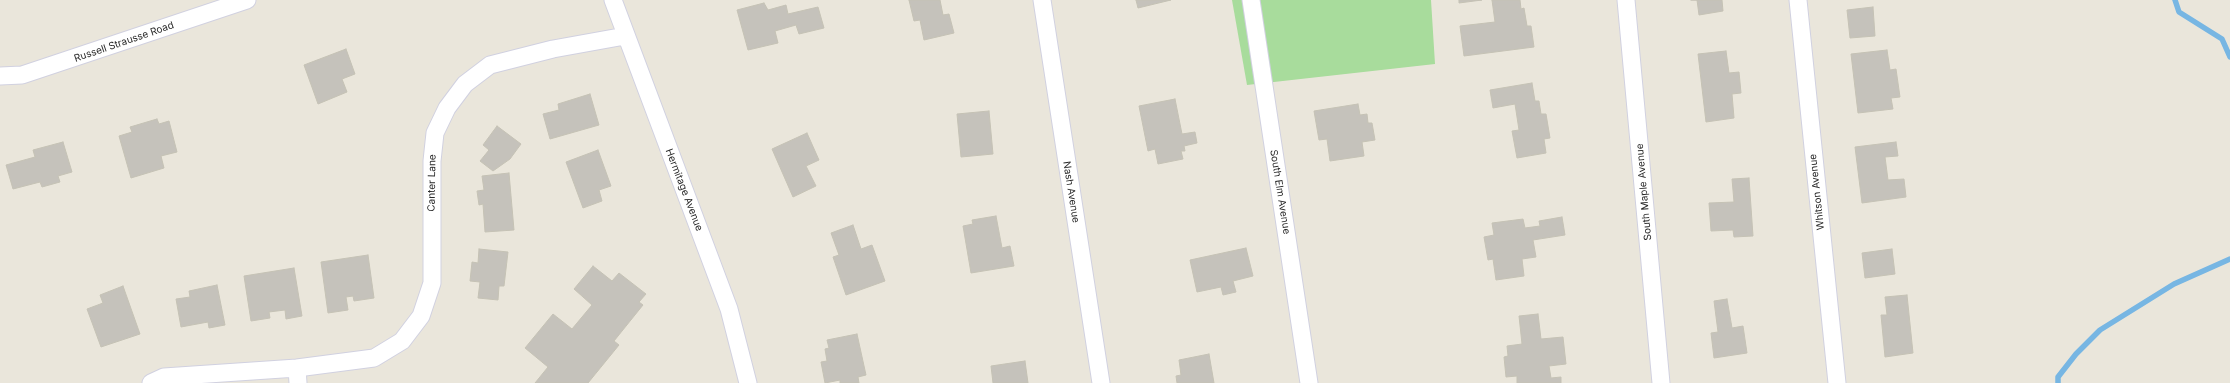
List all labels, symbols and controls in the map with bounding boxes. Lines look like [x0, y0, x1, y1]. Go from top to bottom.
street label: Russell Strausse Road [73, 19, 175, 65]
street label: South Maple Avenue [1634, 143, 1654, 241]
street label: Hermitage Avenue [663, 147, 705, 233]
street label: South Elm Avenue [1267, 149, 1293, 235]
street label: Whitson Avenue [1807, 153, 1827, 231]
street label: Canter Lane [425, 154, 439, 212]
street label: Nash Avenue [1060, 160, 1082, 224]

